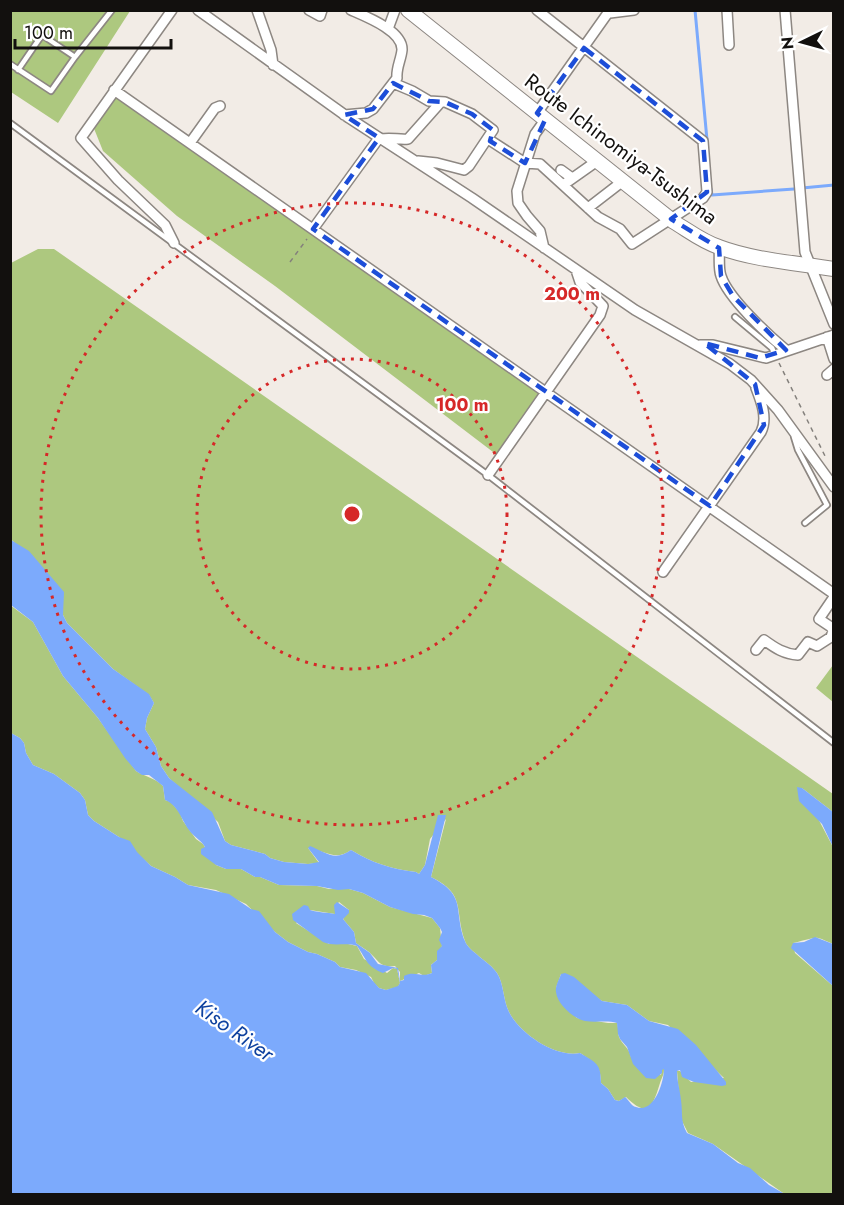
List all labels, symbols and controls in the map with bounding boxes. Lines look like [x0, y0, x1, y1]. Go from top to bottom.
scale bar [15, 12, 171, 50]
north arrow [772, 12, 832, 72]
text: 100 m [24, 20, 73, 46]
text: N [776, 36, 800, 51]
street label: Route Ichinomiya-Tsushima [518, 66, 724, 232]
text: 200 m [544, 281, 600, 307]
text: 100 m [435, 392, 489, 418]
centre of rings [342, 504, 362, 524]
water label: Kiso River [189, 991, 282, 1070]

